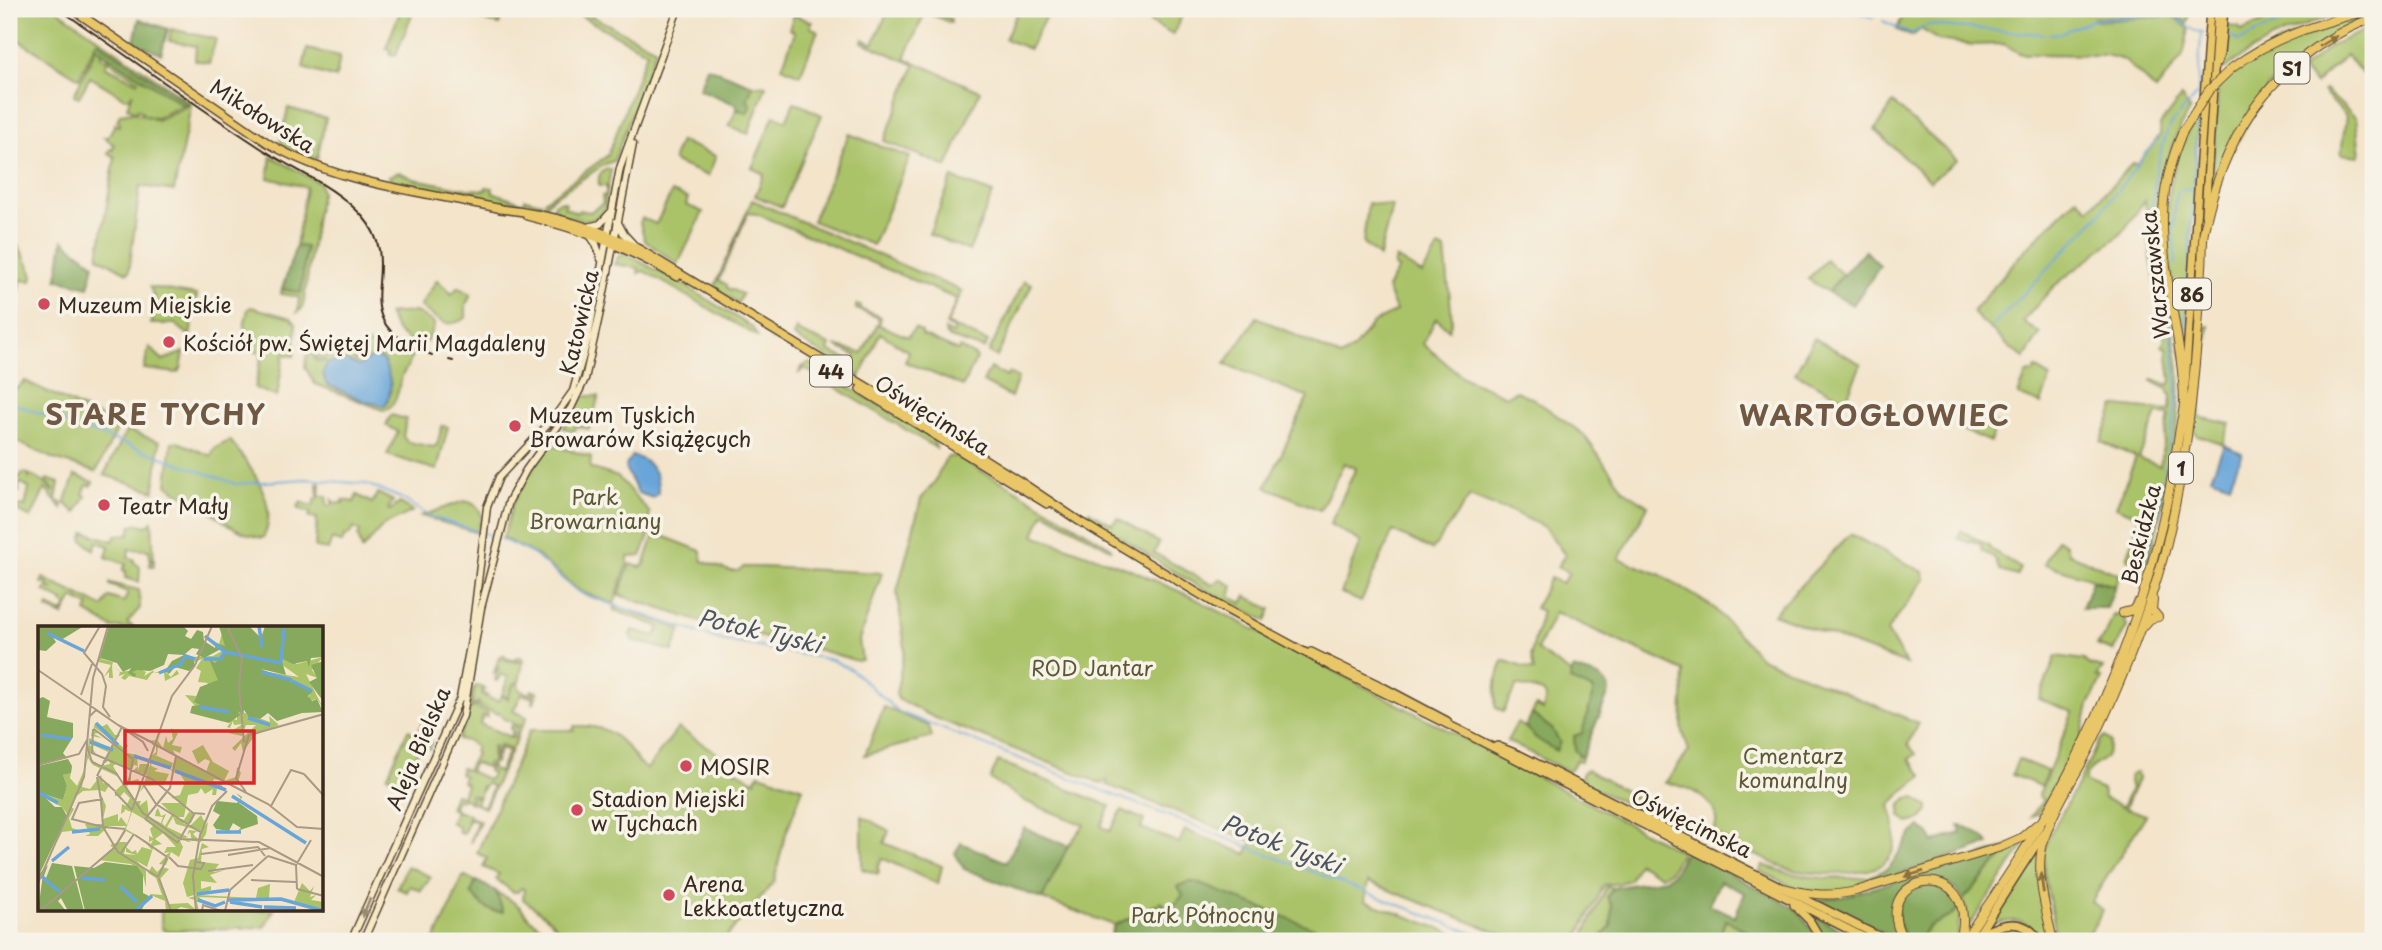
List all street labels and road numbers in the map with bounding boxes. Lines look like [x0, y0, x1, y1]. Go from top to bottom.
road number: S1 [2274, 52, 2310, 83]
street label: Mikołowska [204, 70, 322, 160]
street label: Warszawska [2131, 209, 2177, 341]
street label: Katowicka [550, 266, 606, 378]
road number: 86 [2173, 278, 2211, 310]
road number: 44 [810, 356, 852, 386]
street label: Oświęcimska [869, 366, 997, 462]
road number: 1 [2169, 453, 2193, 484]
street label: Beskidzka [2112, 481, 2168, 587]
street label: Aleja Bielska [377, 681, 457, 815]
street label: Oświęcimska [1626, 779, 1758, 865]

